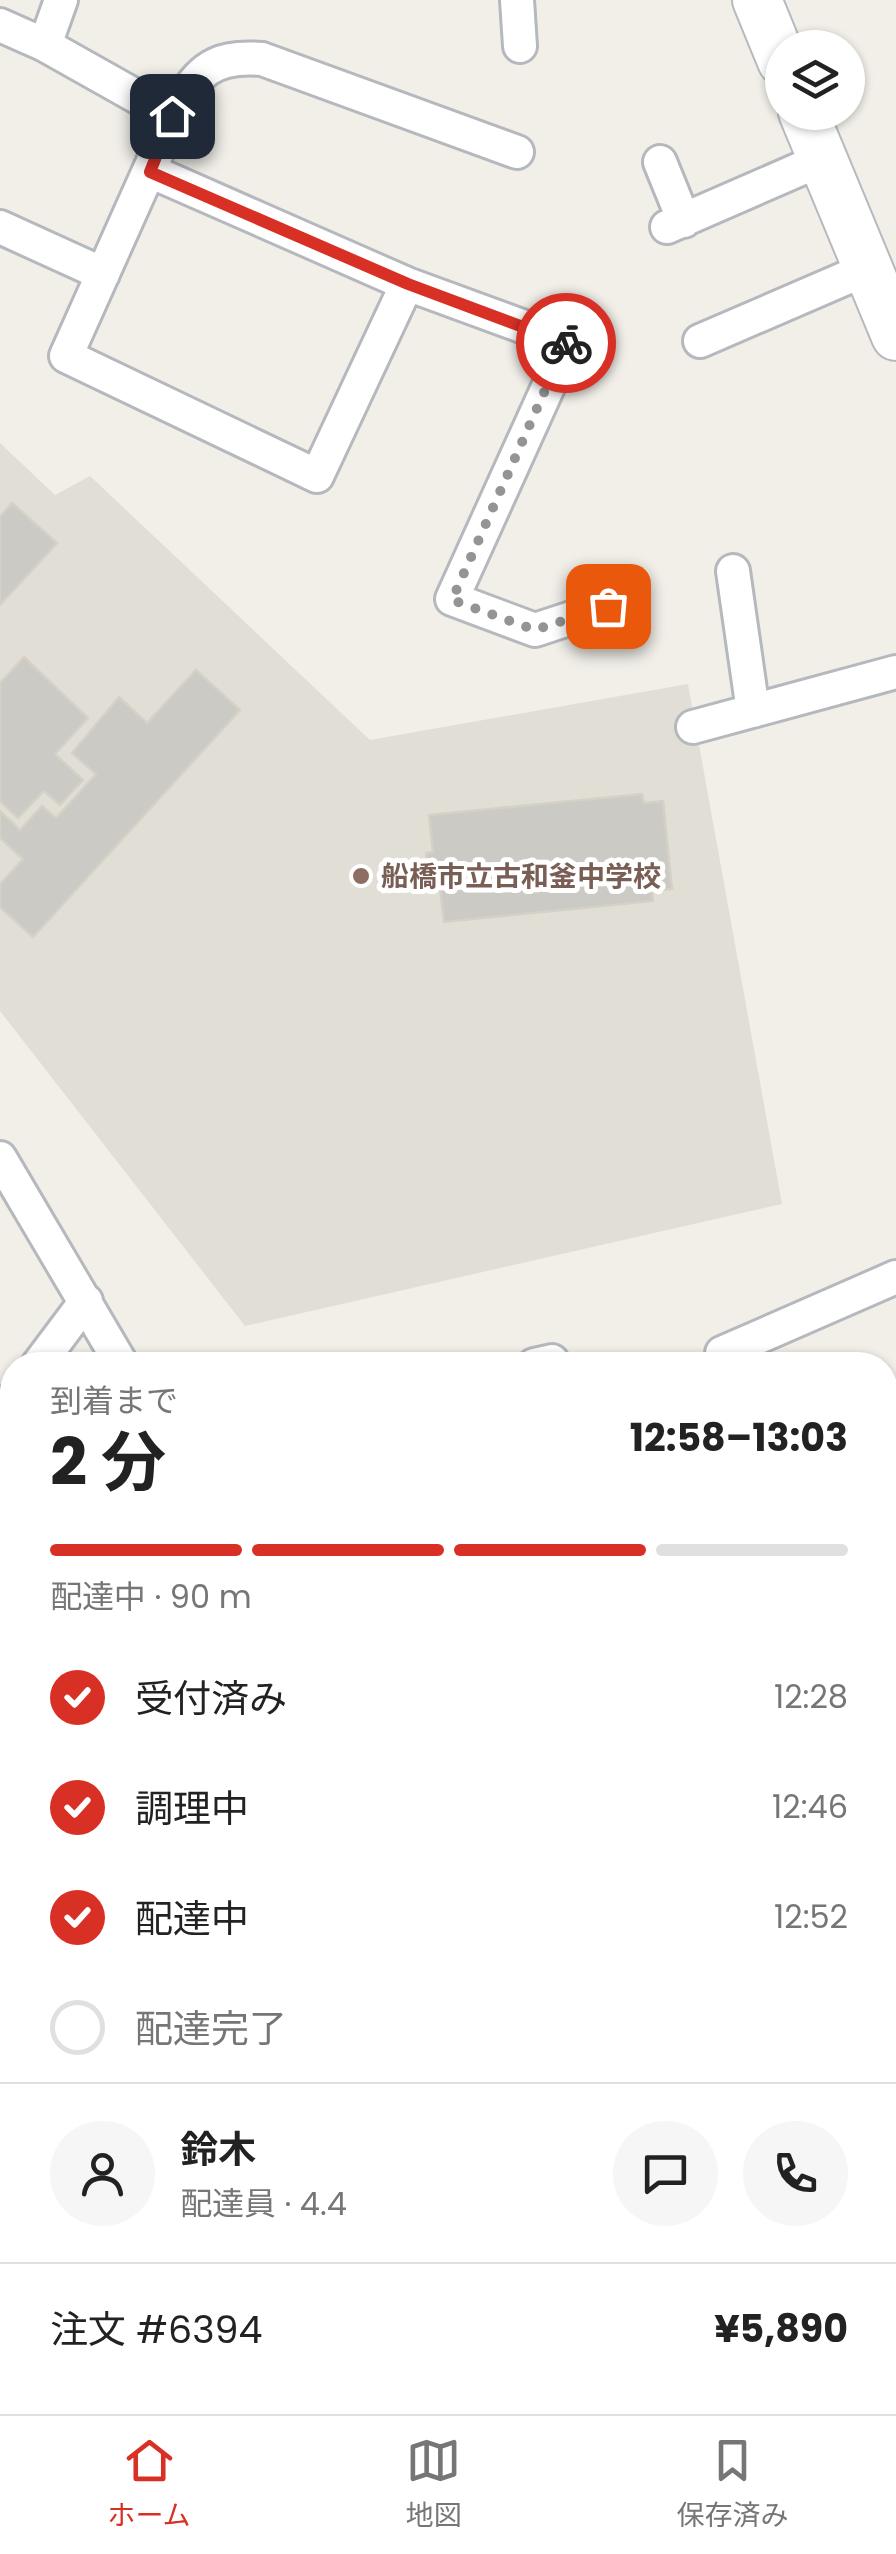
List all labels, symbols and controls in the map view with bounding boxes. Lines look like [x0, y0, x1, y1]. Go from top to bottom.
map controls [765, 30, 865, 130]
button: layers [765, 30, 865, 130]
pin [130, 74, 215, 159]
icon: home [145, 89, 200, 144]
courier [516, 293, 616, 393]
icon: bike [539, 316, 594, 371]
pin [566, 564, 651, 649]
icon: bag [581, 579, 636, 634]
place label: 船橋市立古和釜中学校 [381, 857, 661, 896]
marker: 船橋市立古和釜中学校 [350, 865, 372, 887]
text: 到着まで [50, 1378, 178, 1423]
text: 12:58–13:03 [630, 1411, 848, 1464]
text: 2 分 [50, 1417, 166, 1508]
text: 配達中 · 90 m [50, 1574, 252, 1619]
icon: check [50, 1670, 105, 1725]
text: 受付済み [135, 1672, 287, 1725]
text: 12:28 [774, 1674, 848, 1719]
icon: check [50, 1780, 105, 1835]
text: 調理中 [135, 1782, 249, 1835]
text: 12:46 [772, 1784, 848, 1829]
icon: check [50, 1890, 105, 1945]
text: 配達中 [135, 1892, 249, 1945]
text: 12:52 [774, 1894, 848, 1939]
text: 配達完了 [135, 2002, 287, 2055]
button: person [50, 2121, 155, 2226]
button: chat [613, 2121, 718, 2226]
button: phone [743, 2121, 848, 2226]
text: 鈴木 [180, 2123, 256, 2176]
text: 配達員 · 4.4 [180, 2181, 347, 2226]
text: ¥5,890 [714, 2302, 848, 2355]
text: 注文 #6394 [50, 2303, 262, 2356]
tab: ホーム [107, 2433, 191, 2537]
tab: 地図 [406, 2433, 462, 2537]
tab: 保存済み [676, 2433, 789, 2537]

